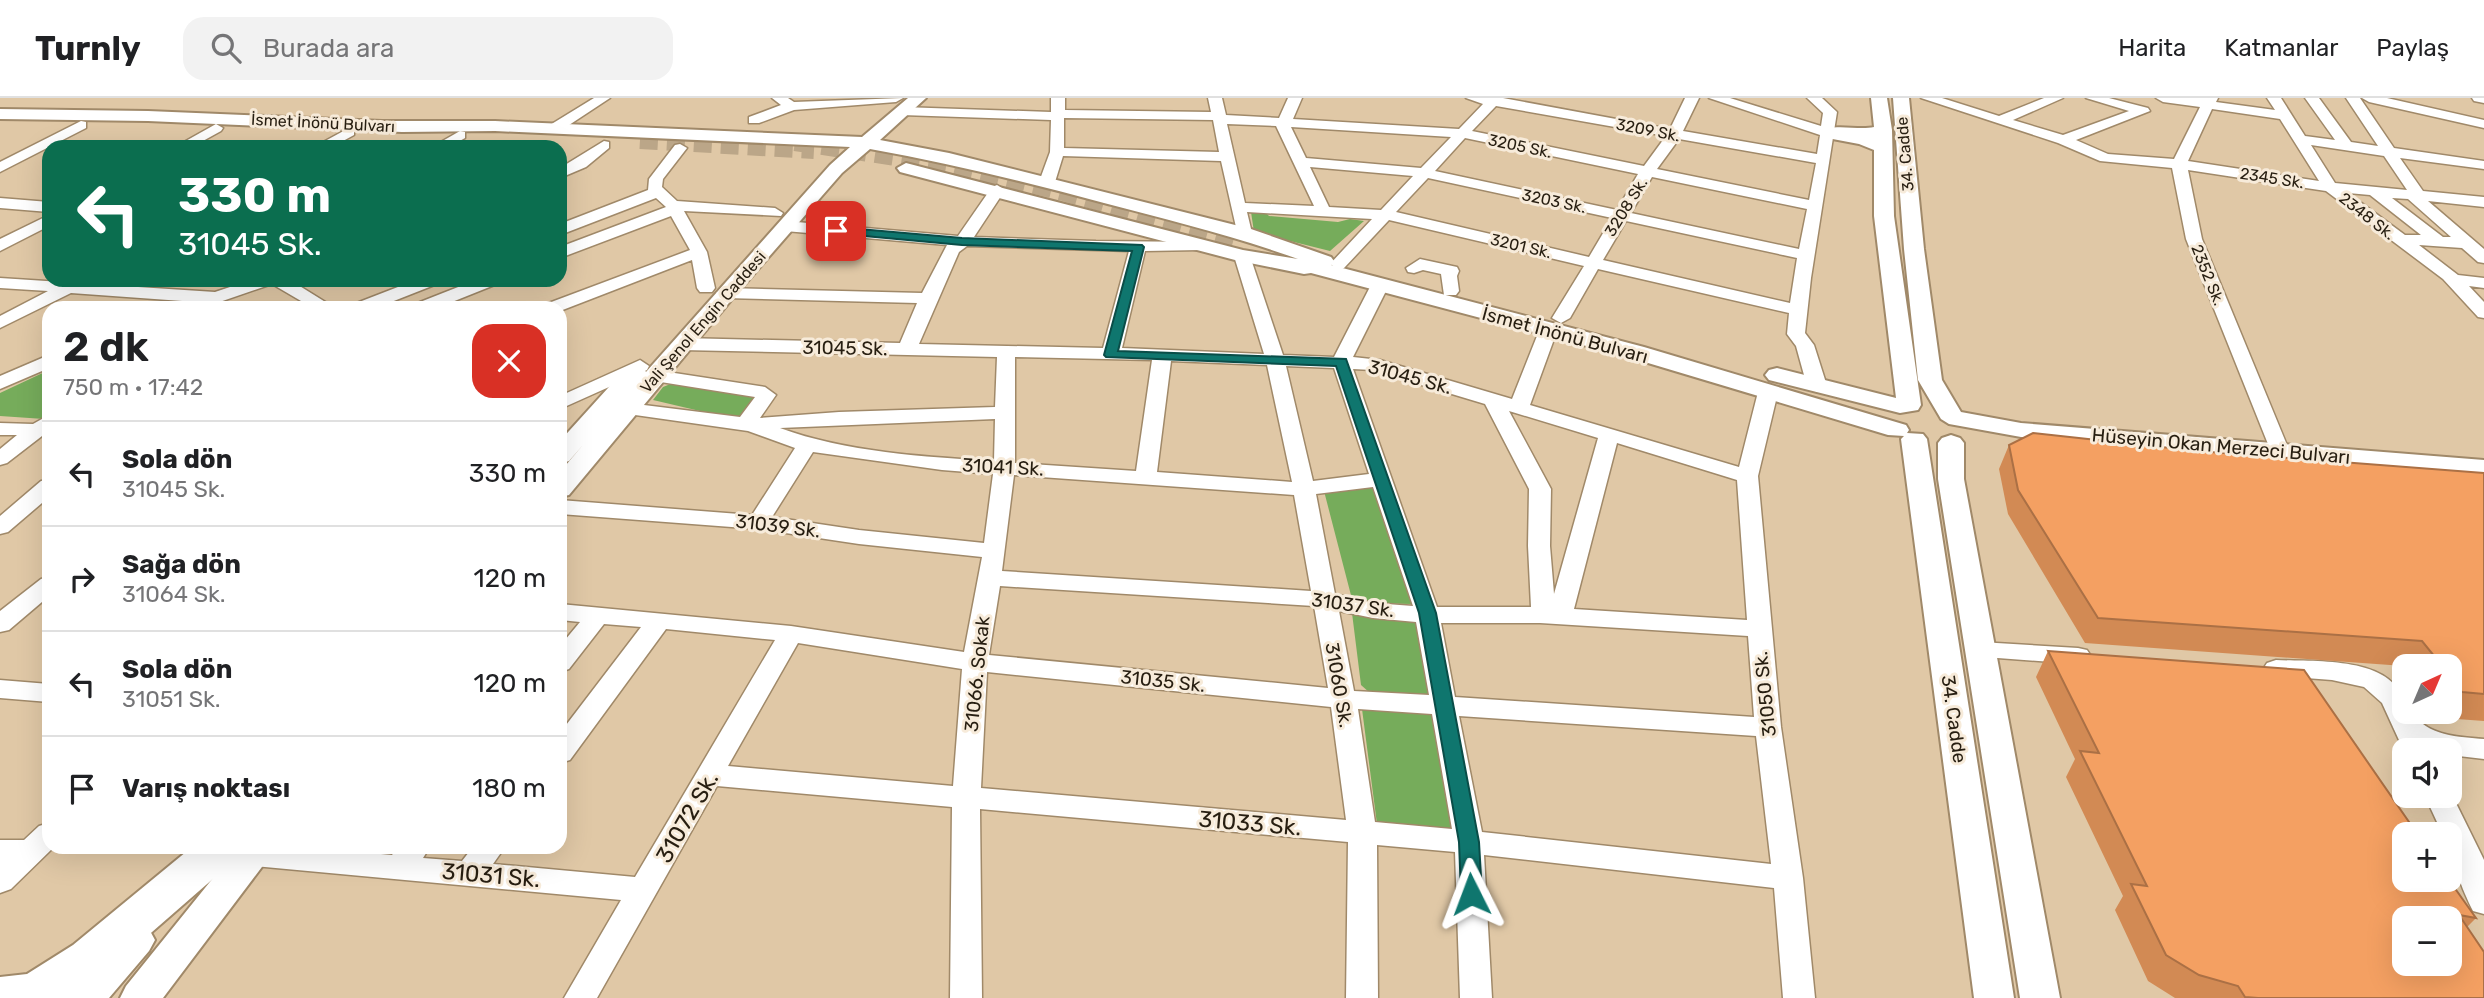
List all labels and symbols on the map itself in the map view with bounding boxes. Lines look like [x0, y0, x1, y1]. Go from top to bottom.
street label: İsmet İnönü Bulvarı [251, 110, 395, 136]
street label: 3209 Sk. [1614, 114, 1682, 146]
street label: 34. Cadde [1892, 116, 1918, 192]
street label: 3205 Sk. [1486, 130, 1554, 162]
street label: 2345 Sk. [2239, 164, 2305, 192]
street label: 3208 Sk. [1601, 174, 1651, 240]
street label: 3203 Sk. [1520, 185, 1588, 217]
street label: 2348 Sk. [2335, 188, 2399, 244]
pin [806, 201, 866, 261]
street label: 3201 Sk. [1489, 230, 1553, 262]
street label: 2352 Sk. [2187, 242, 2229, 308]
street label: Vali Şenol Engin Caddesi [636, 247, 770, 397]
street label: İsmet İnönü Bulvarı [1480, 302, 1650, 368]
street label: 31045 Sk. [802, 336, 888, 360]
street label: 31045 Sk. [1366, 355, 1454, 399]
street label: Hüseyin Okan Merzeci Bulvarı [2091, 423, 2351, 469]
street label: 31041 Sk. [962, 453, 1044, 481]
street label: 31039 Sk. [734, 509, 822, 543]
street label: 31037 Sk. [1310, 588, 1396, 622]
street label: 31066. Sokak [959, 615, 995, 733]
street label: 31060 Sk. [1320, 641, 1358, 729]
street label: 31050 Sk. [1749, 650, 1781, 738]
north arrow [2392, 654, 2462, 724]
street label: 31035 Sk. [1120, 665, 1206, 697]
street label: 34. Cadde [1936, 673, 1972, 765]
street label: 31072 Sk. [650, 766, 724, 868]
street label: 31033 Sk. [1197, 805, 1303, 841]
street label: 31031 Sk. [441, 857, 541, 893]
position arrow [1434, 857, 1508, 931]

